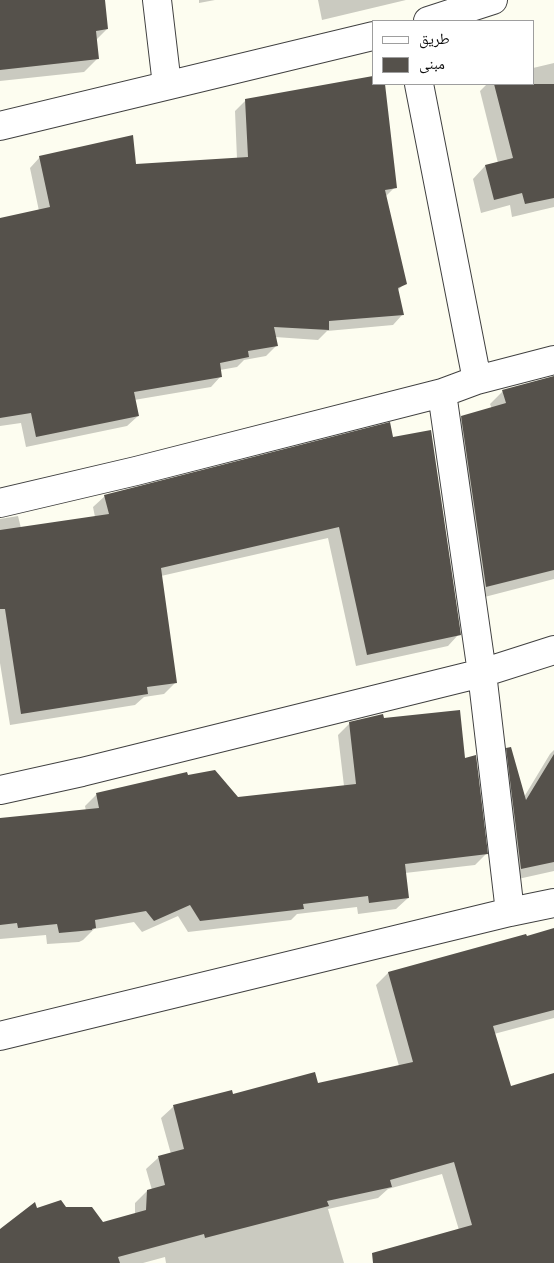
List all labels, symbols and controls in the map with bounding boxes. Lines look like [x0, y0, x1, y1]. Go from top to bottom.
legend [372, 20, 534, 85]
text: طريق [419, 26, 450, 49]
text: مبنى [419, 51, 445, 74]

